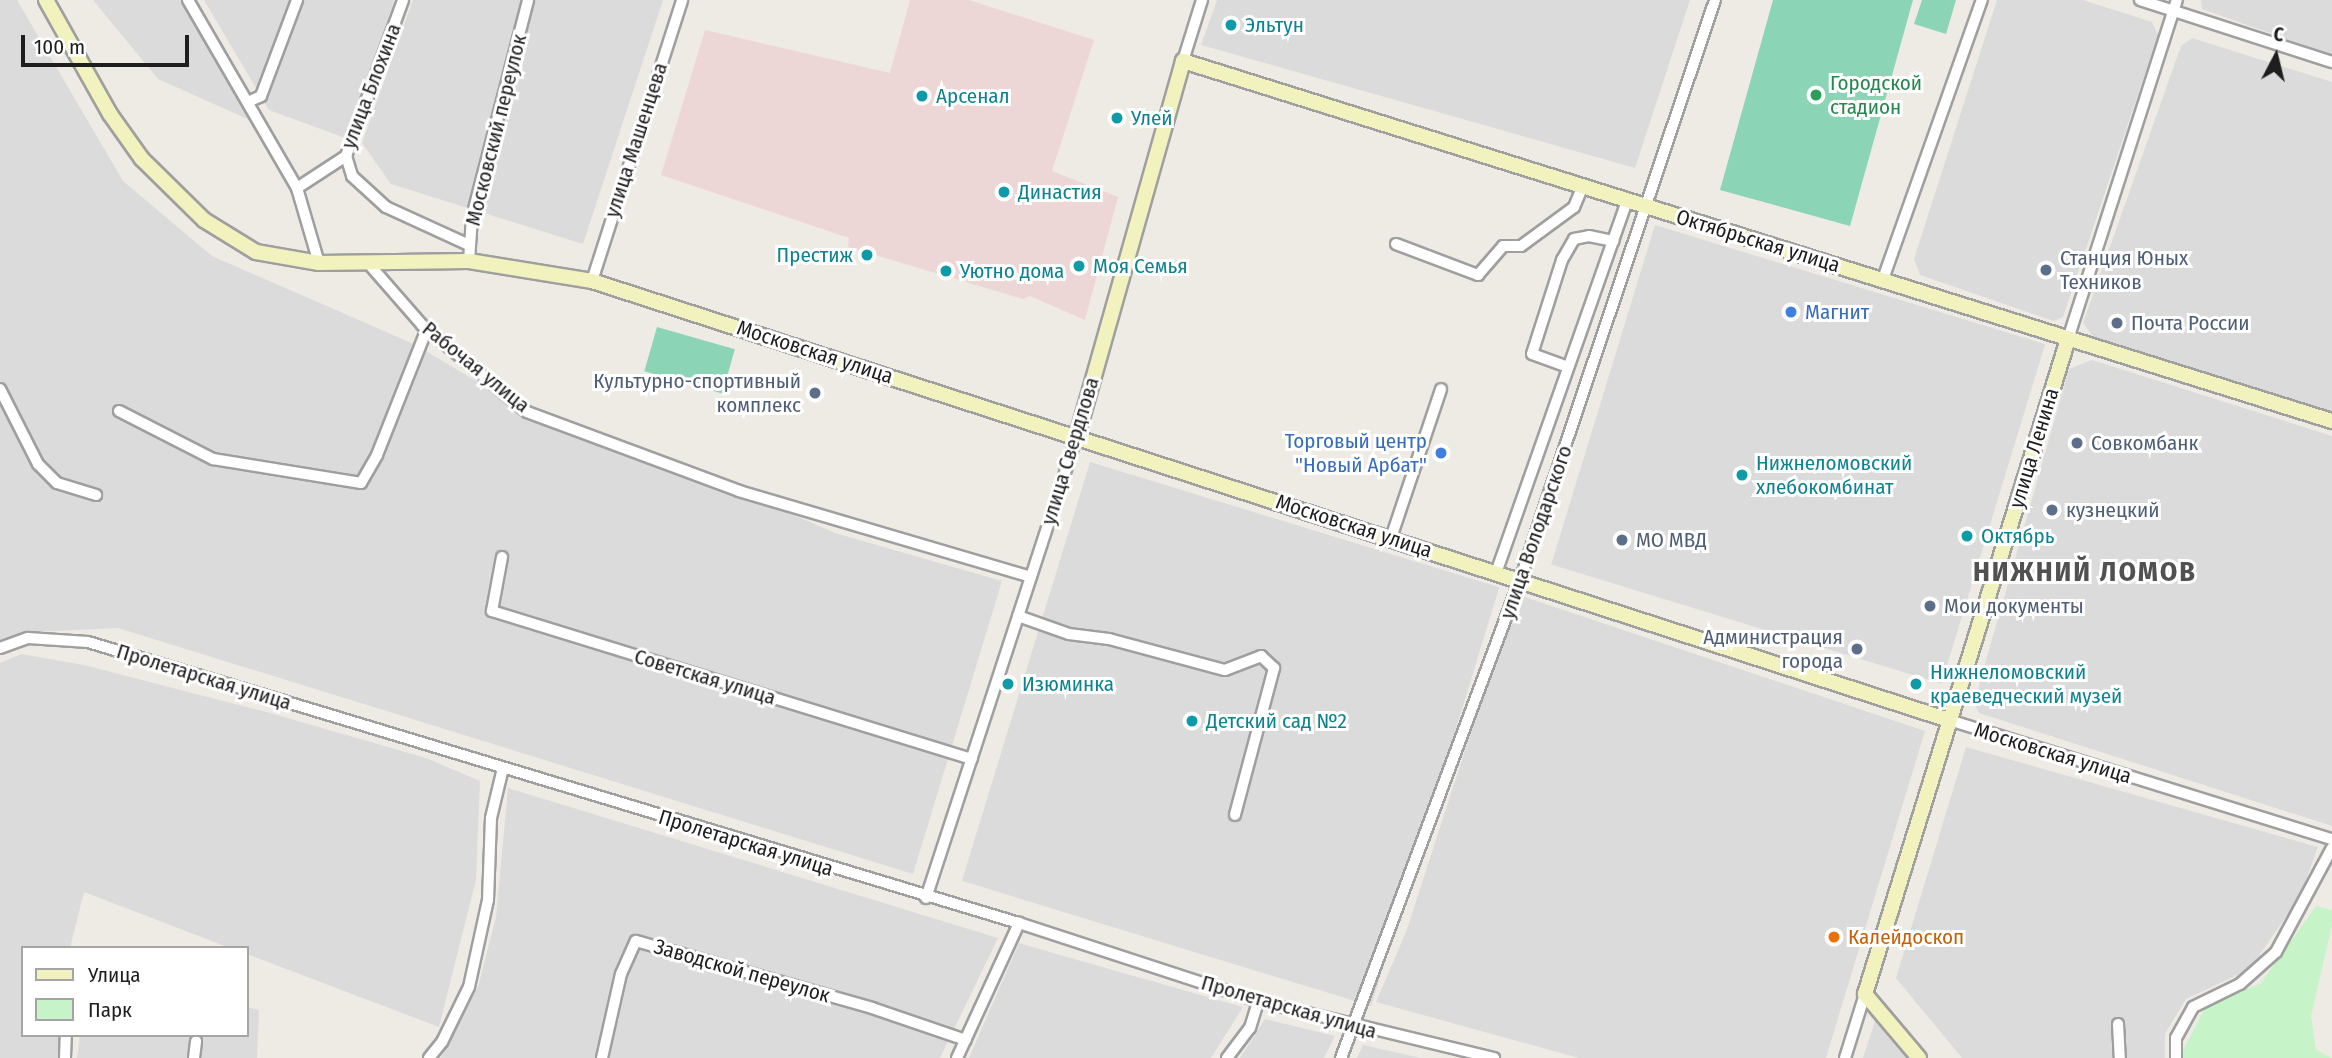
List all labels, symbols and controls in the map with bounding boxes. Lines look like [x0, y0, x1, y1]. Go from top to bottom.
place label: Эльтун [1245, 12, 1304, 38]
marker: Эльтун [1223, 17, 1239, 33]
street label: улица Блохина [336, 20, 406, 152]
scale bar [24, 21, 192, 65]
north arrow [2241, 21, 2311, 91]
text: С [2272, 23, 2285, 47]
street label: Московский переулок [460, 32, 532, 228]
text: 100 m [34, 34, 85, 60]
street label: улица Машенцева [599, 59, 673, 221]
place label: Городской стадион [1830, 70, 1922, 120]
place label: Арсенал [936, 83, 1009, 109]
marker: Городской стадион [1808, 87, 1824, 103]
marker: Арсенал [914, 88, 930, 104]
place label: Улей [1131, 105, 1173, 131]
marker: Улей [1109, 110, 1125, 126]
place label: Династия [1018, 179, 1102, 205]
marker: Династия [996, 184, 1012, 200]
street label: Октябрьская улица [1673, 204, 1843, 278]
place label: Престиж [777, 242, 853, 268]
place label: Станция Юных Техников [2060, 245, 2188, 295]
marker: Престиж [859, 247, 875, 263]
place label: Моя Семья [1093, 253, 1188, 279]
place label: Уютно дома [960, 258, 1064, 284]
marker: Моя Семья [1071, 258, 1087, 274]
marker: Станция Юных Техников [2038, 262, 2054, 278]
marker: Уютно дома [938, 263, 954, 279]
place label: Магнит [1805, 299, 1869, 325]
marker: Магнит [1783, 304, 1799, 320]
place label: Почта России [2131, 310, 2250, 336]
street label: Московская улица [734, 315, 896, 389]
marker: Почта России [2109, 315, 2125, 331]
street label: Рабочая улица [417, 316, 535, 418]
place label: Культурно-спортивный комплекс [593, 368, 801, 418]
street label: улица Свердлова [1036, 374, 1104, 528]
marker: Культурно-спортивный комплекс [807, 385, 823, 401]
street label: улица Ленина [2004, 385, 2064, 511]
place label: Торговый центр "Новый Арбат" [1285, 428, 1427, 478]
place label: Совкомбанк [2091, 430, 2198, 456]
marker: Совкомбанк [2069, 435, 2085, 451]
street label: улица Володарского [1494, 442, 1578, 622]
marker: Торговый центр "Новый Арбат" [1433, 445, 1449, 461]
place label: Нижнеломовский хлебокомбинат [1756, 450, 1912, 500]
marker: Нижнеломовский хлебокомбинат [1734, 467, 1750, 483]
street label: Московская улица [1273, 489, 1435, 563]
place label: кузнецкий [2066, 497, 2159, 523]
marker: кузнецкий [2044, 502, 2060, 518]
place label: Октябрь [1981, 523, 2054, 549]
place label: МО МВД [1636, 527, 1707, 553]
marker: Октябрь [1959, 528, 1975, 544]
marker: МО МВД [1614, 532, 1630, 548]
district label: НИЖНИЙ ЛОМОВ [1974, 555, 2196, 589]
place label: Мои документы [1944, 593, 2084, 619]
marker: Мои документы [1922, 598, 1938, 614]
place label: Администрация города [1703, 624, 1843, 674]
street label: Пролетарская улица [114, 638, 294, 716]
marker: Администрация города [1849, 641, 1865, 657]
street label: Советская улица [631, 644, 779, 710]
place label: Нижнеломовский краеведческий музей [1930, 659, 2122, 709]
place label: Изюминка [1022, 671, 1114, 697]
marker: Изюминка [1000, 676, 1016, 692]
marker: Нижнеломовский краеведческий музей [1908, 676, 1924, 692]
place label: Детский сад №2 [1206, 708, 1347, 734]
marker: Детский сад №2 [1184, 713, 1200, 729]
street label: Московская улица [1971, 717, 2135, 789]
street label: Пролетарская улица [656, 804, 836, 882]
place label: Калейдоскоп [1848, 924, 1964, 950]
marker: Калейдоскоп [1826, 929, 1842, 945]
street label: Заводской переулок [651, 934, 833, 1008]
legend [21, 946, 248, 1037]
text: Улица [88, 962, 141, 988]
street label: Пролетарская улица [1198, 970, 1380, 1044]
text: Парк [88, 997, 132, 1023]

